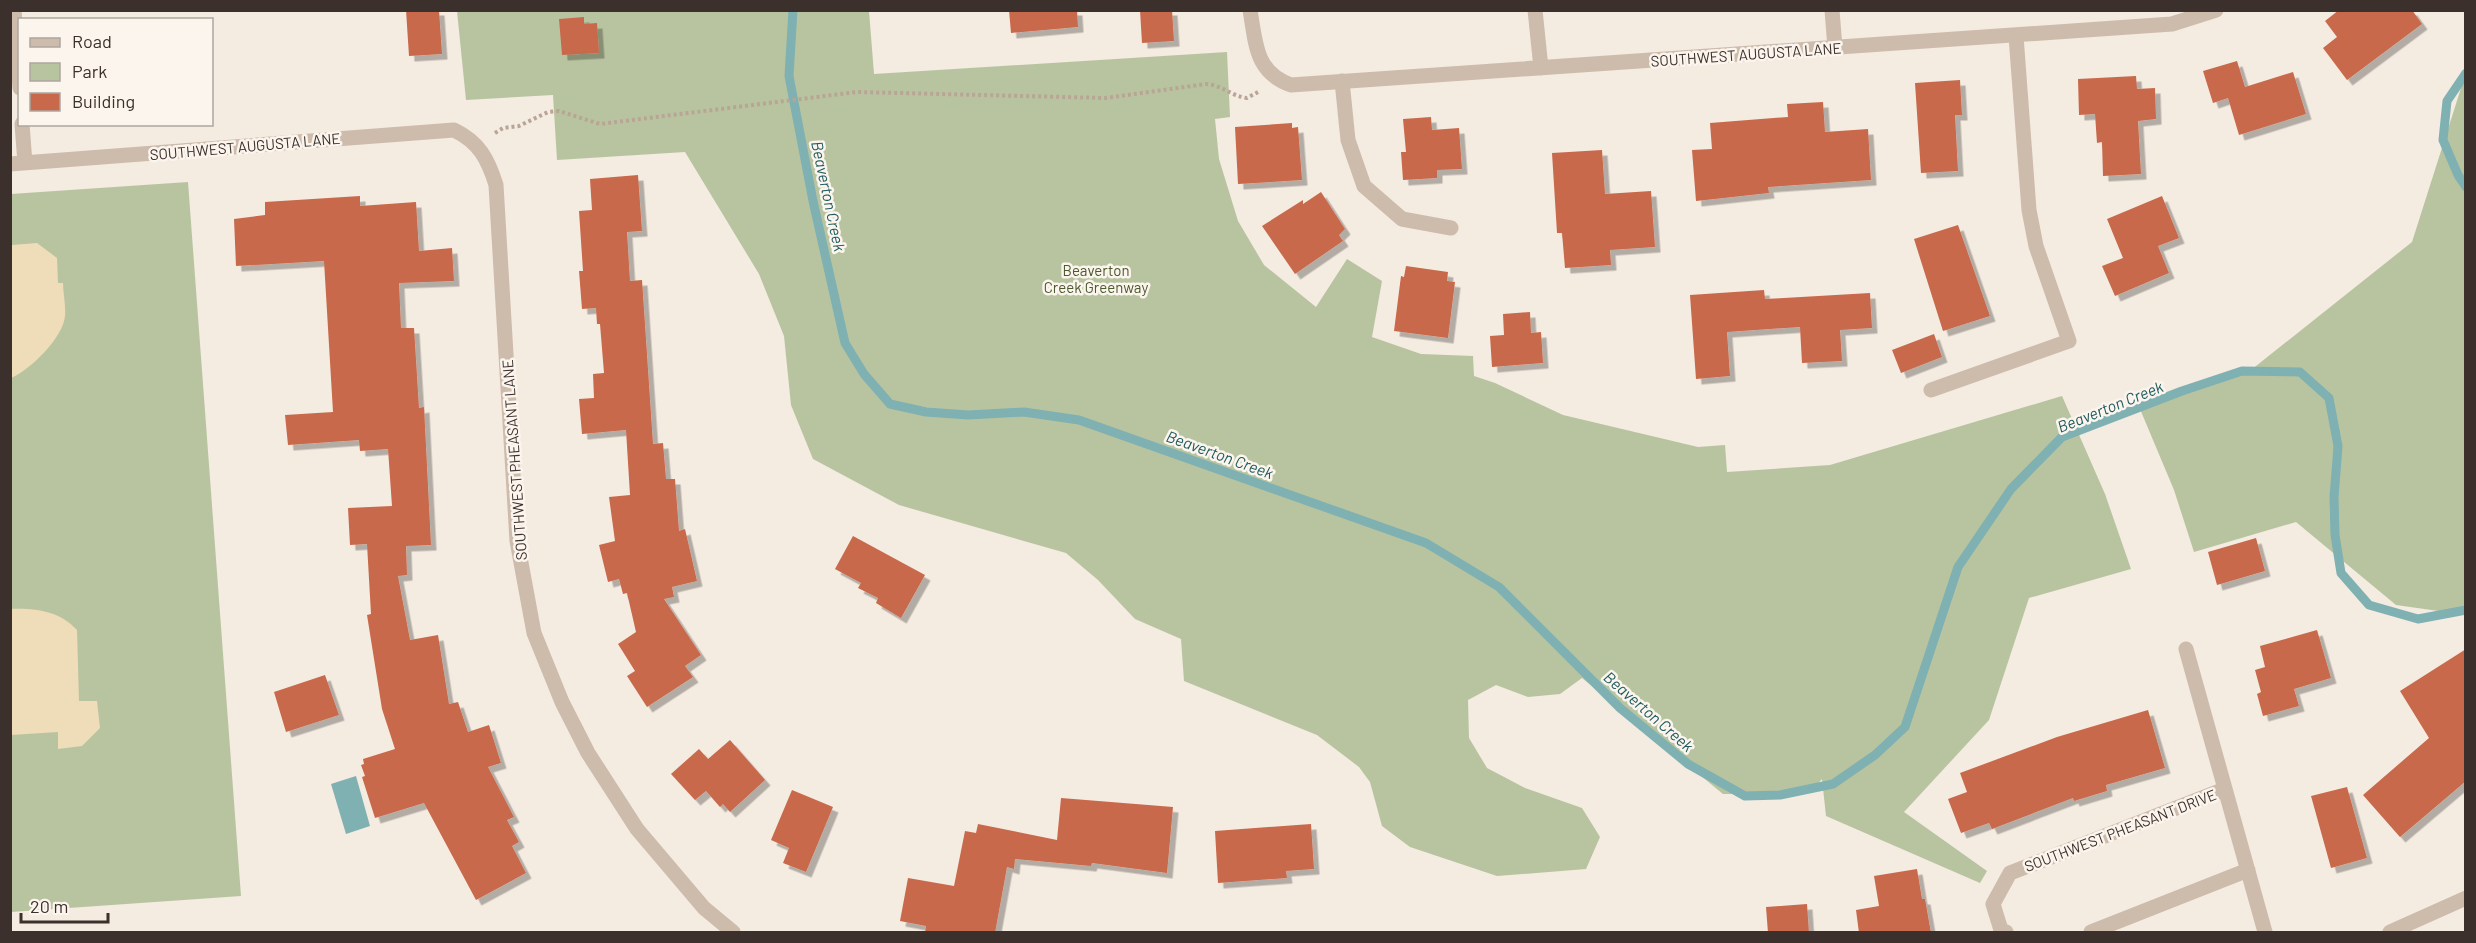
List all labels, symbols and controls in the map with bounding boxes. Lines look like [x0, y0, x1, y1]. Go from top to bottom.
legend [18, 18, 213, 126]
text: Road [72, 30, 112, 52]
street label: SOUTHWEST AUGUSTA LANE [1650, 38, 1842, 70]
text: Park [72, 60, 107, 82]
text: Building [72, 90, 135, 112]
street label: SOUTHWEST AUGUSTA LANE [149, 129, 341, 163]
water label: Beaverton Creek [808, 139, 850, 253]
park label: Beaverton Creek Greenway [1044, 261, 1148, 296]
street label: SOUTHWEST PHEASANT LANE [498, 359, 530, 561]
water label: Beaverton Creek [2054, 376, 2166, 436]
water label: Beaverton Creek [1164, 426, 1276, 482]
water label: Beaverton Creek [1600, 667, 1698, 755]
street label: SOUTHWEST PHEASANT DRIVE [2022, 785, 2218, 875]
scale bar [21, 886, 108, 924]
text: 20 m [30, 895, 68, 917]

